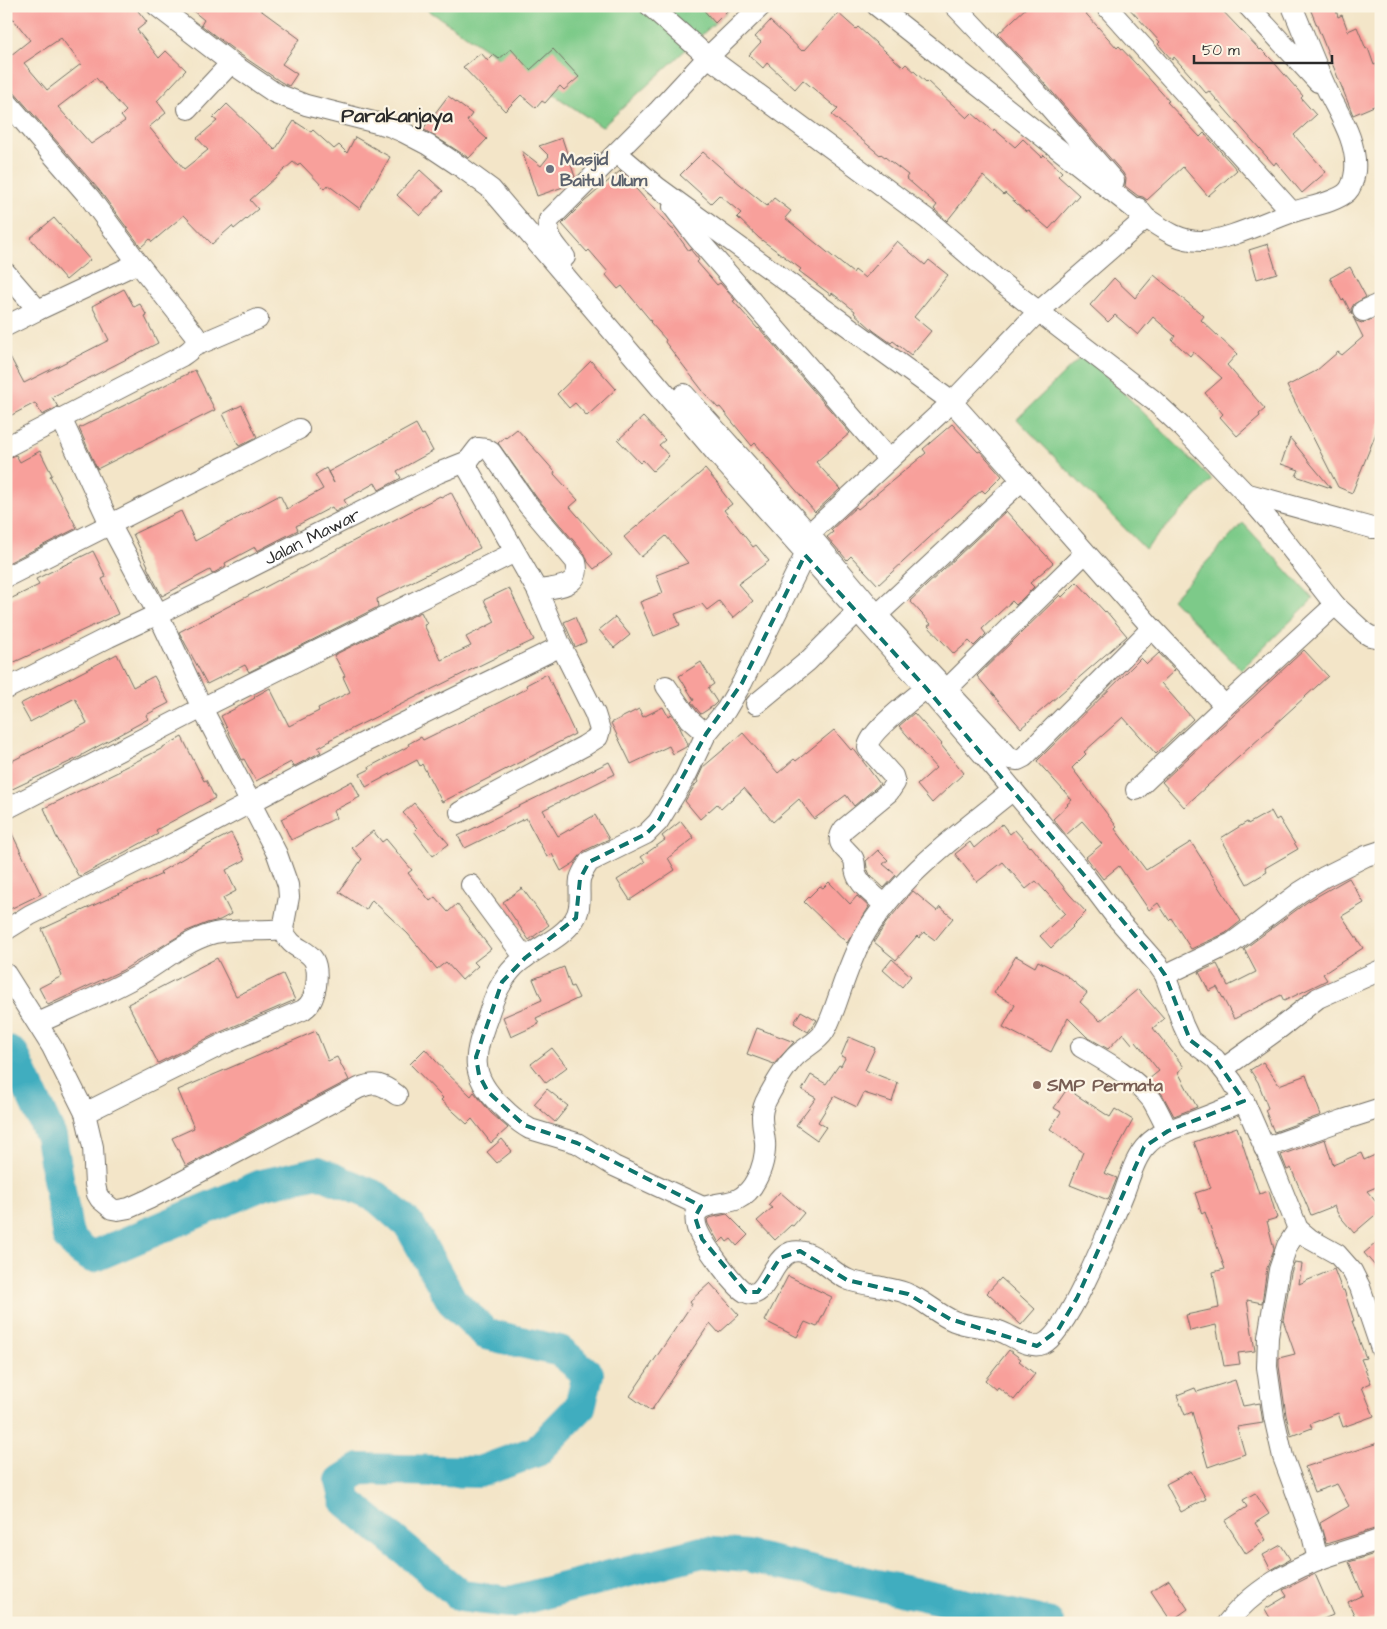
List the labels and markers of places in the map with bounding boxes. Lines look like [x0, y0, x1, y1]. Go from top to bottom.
place label: Masjid Baitul Ulum [560, 147, 648, 193]
marker: Masjid Baitul Ulum [544, 163, 556, 175]
place label: SMP Permata [1046, 1073, 1164, 1098]
marker: SMP Permata [1031, 1079, 1043, 1091]

